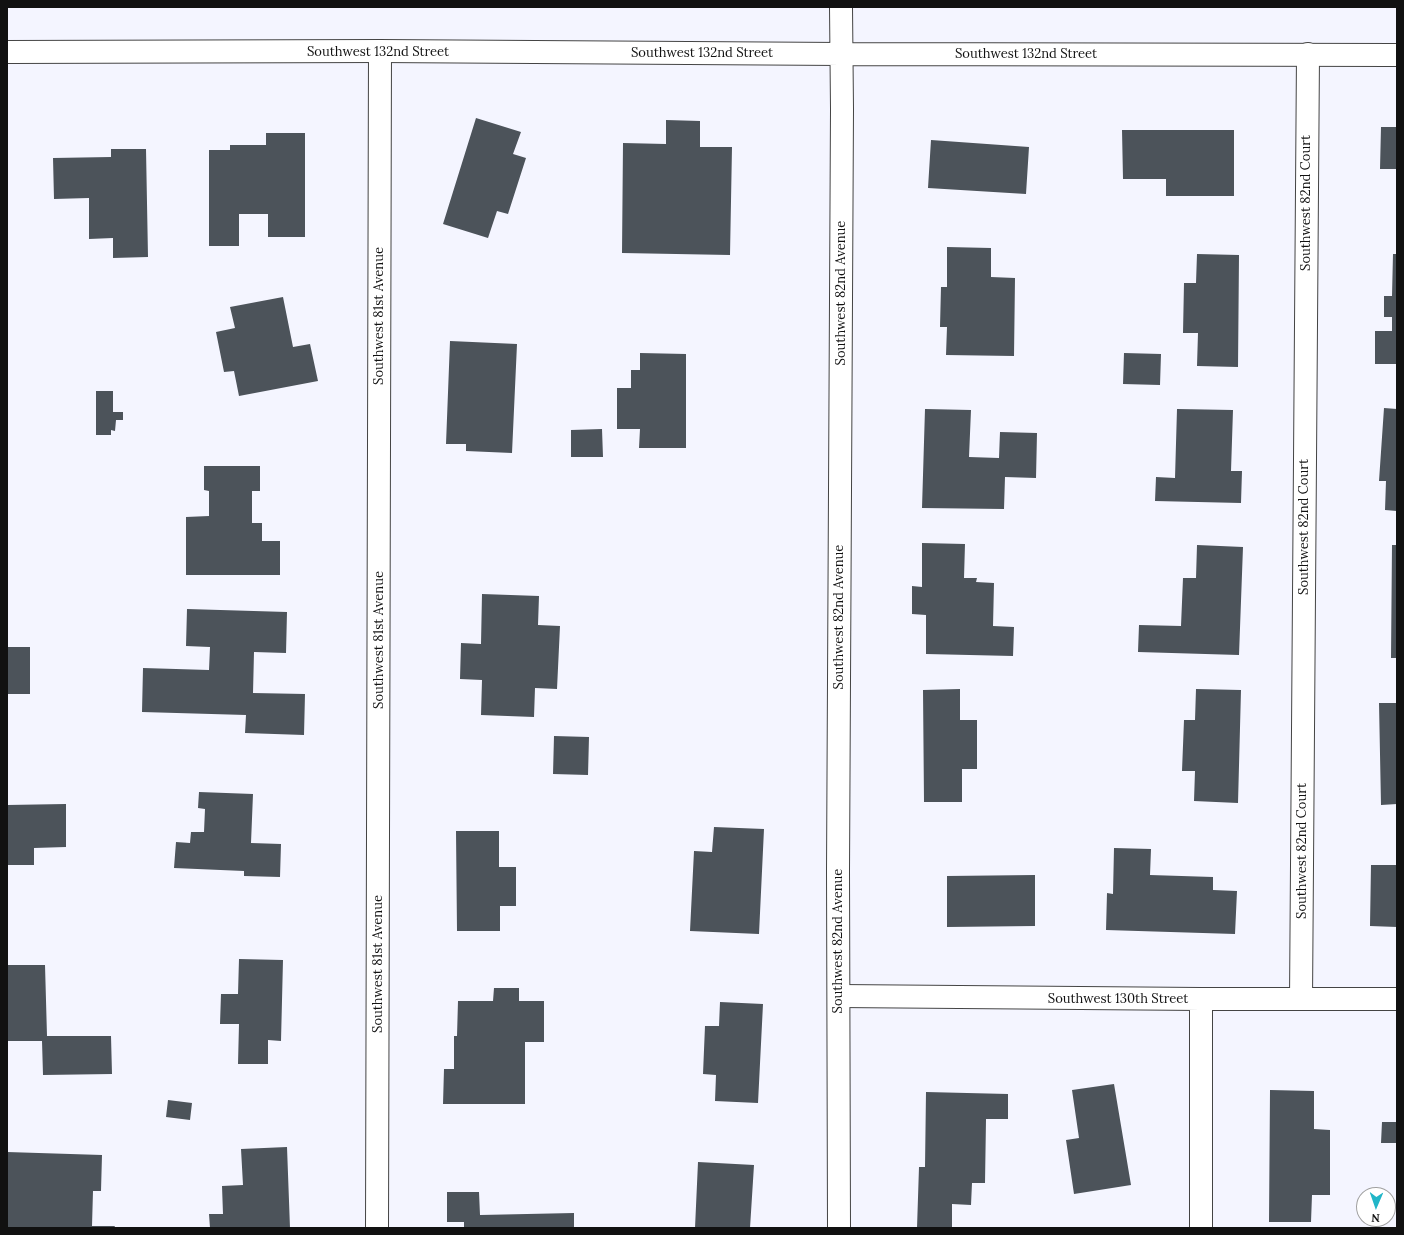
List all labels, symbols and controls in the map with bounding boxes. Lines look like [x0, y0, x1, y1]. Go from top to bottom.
street label: Southwest 132nd Street [307, 44, 449, 60]
street label: Southwest 132nd Street [631, 45, 773, 61]
street label: Southwest 132nd Street [955, 46, 1097, 62]
street label: Southwest 82nd Court [1298, 135, 1314, 271]
street label: Southwest 82nd Avenue [833, 221, 849, 365]
street label: Southwest 81st Avenue [371, 247, 387, 385]
street label: Southwest 82nd Court [1296, 459, 1312, 595]
street label: Southwest 82nd Avenue [831, 545, 847, 689]
street label: Southwest 81st Avenue [371, 571, 387, 709]
street label: Southwest 82nd Court [1294, 783, 1310, 919]
street label: Southwest 82nd Avenue [830, 869, 846, 1013]
street label: Southwest 81st Avenue [370, 895, 386, 1033]
street label: Southwest 130th Street [1048, 991, 1188, 1007]
north arrow [1356, 1187, 1396, 1227]
text: N [1371, 1211, 1380, 1225]

